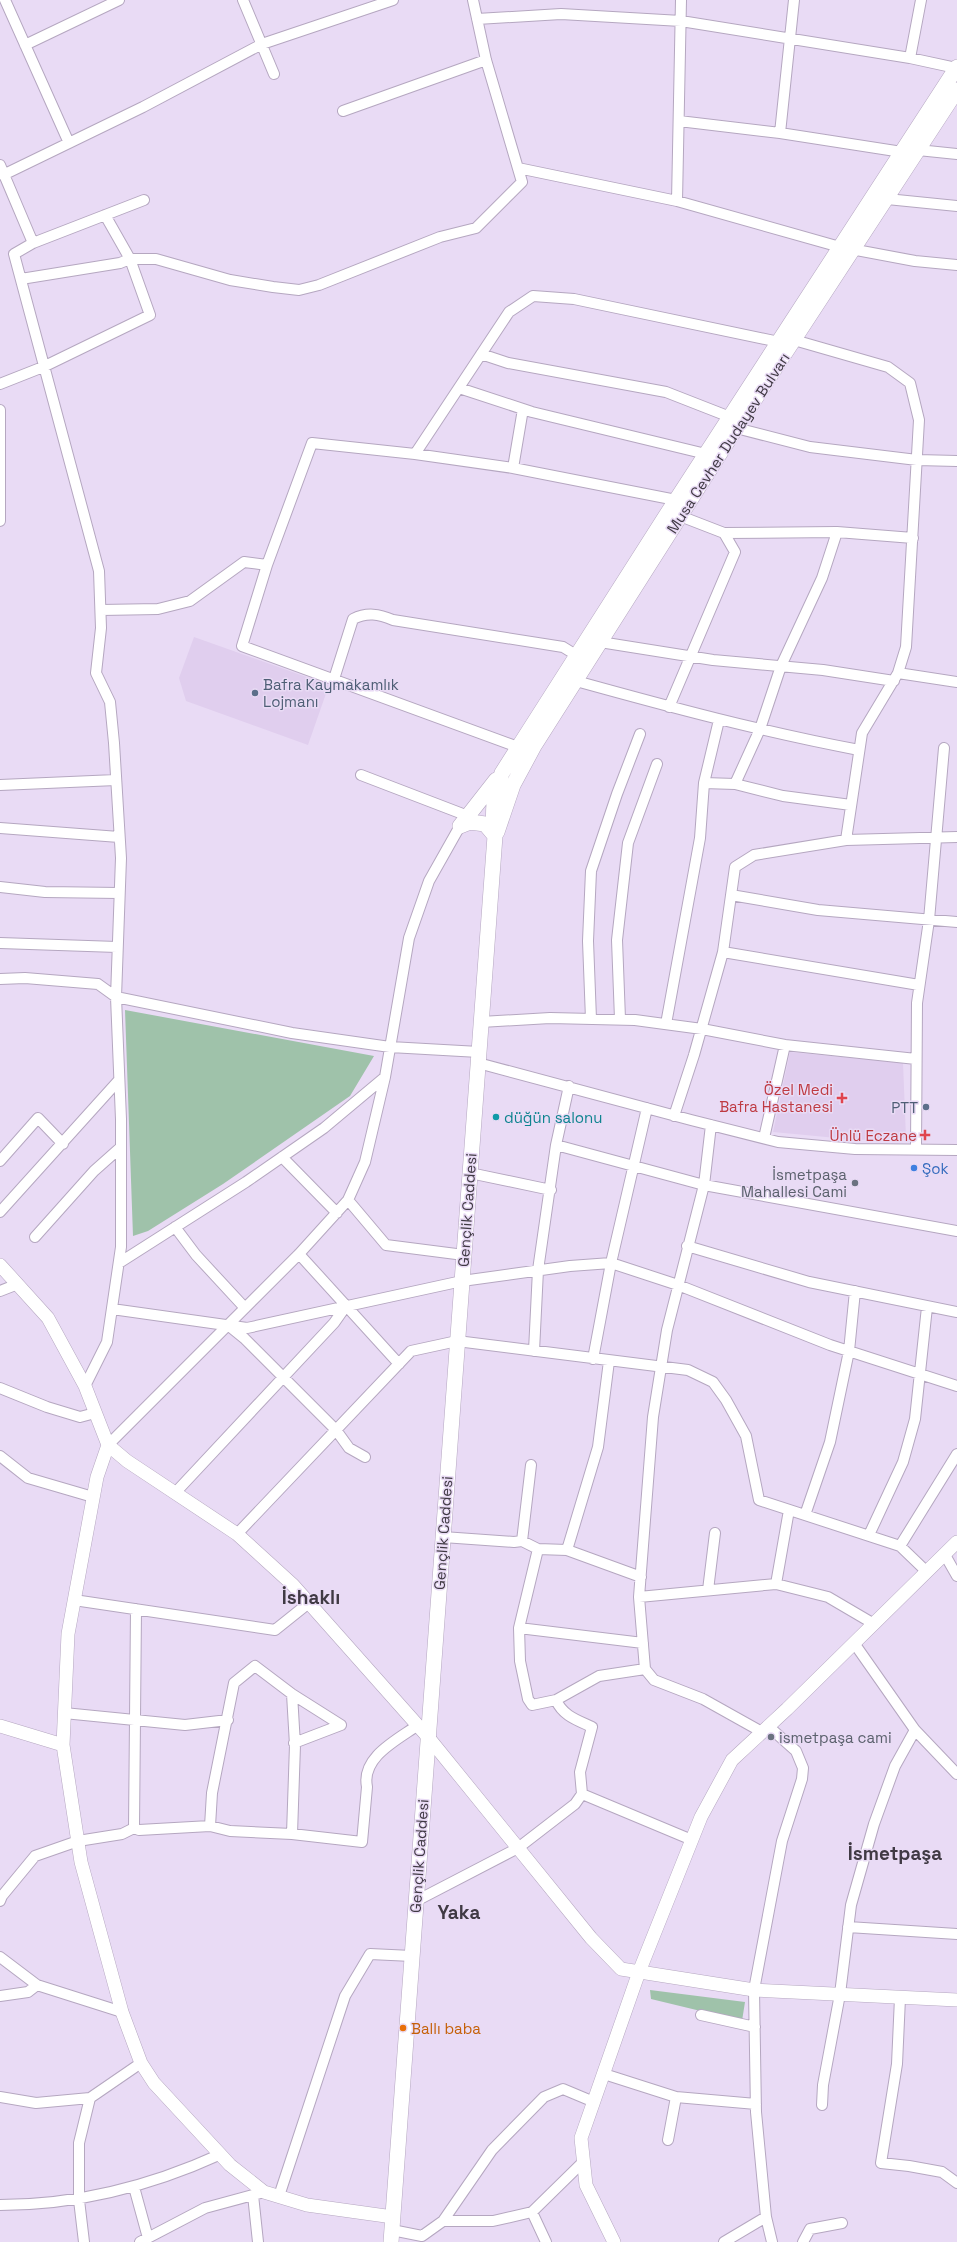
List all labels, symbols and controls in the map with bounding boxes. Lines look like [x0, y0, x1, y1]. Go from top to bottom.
street label: Musa Cevher Dudayev Bulvarı [662, 349, 794, 537]
place label: Bafra Kaymakamlık Lojmanı [263, 675, 399, 711]
marker: Bafra Kaymakamlık Lojmanı [250, 688, 260, 698]
place label: Özel Medi Bafra Hastanesi [719, 1080, 833, 1116]
marker: Özel Medi Bafra Hastanesi [836, 1092, 848, 1104]
place label: PTT [891, 1098, 918, 1117]
marker: PTT [921, 1102, 931, 1112]
place label: düğün salonu [504, 1108, 602, 1127]
marker: düğün salonu [491, 1112, 501, 1122]
place label: Ünlü Eczane [829, 1126, 917, 1145]
marker: Ünlü Eczane [920, 1130, 930, 1140]
street label: Gençlik Caddesi [454, 1152, 480, 1268]
place label: Şok [922, 1159, 949, 1178]
marker: Şok [909, 1163, 919, 1173]
place label: İsmetpaşa Mahallesi Cami [741, 1165, 847, 1201]
marker: İsmetpaşa Mahallesi Cami [850, 1178, 860, 1188]
street label: Gençlik Caddesi [430, 1475, 456, 1591]
district label: İshaklı [282, 1585, 340, 1610]
place label: ismetpaşa cami [779, 1728, 892, 1747]
marker: ismetpaşa cami [766, 1732, 776, 1742]
street label: Gençlik Caddesi [406, 1798, 432, 1914]
district label: İsmetpaşa [848, 1841, 942, 1866]
district label: Yaka [438, 1900, 480, 1925]
place label: Ballı baba [411, 2019, 481, 2038]
marker: Ballı baba [398, 2023, 408, 2033]

